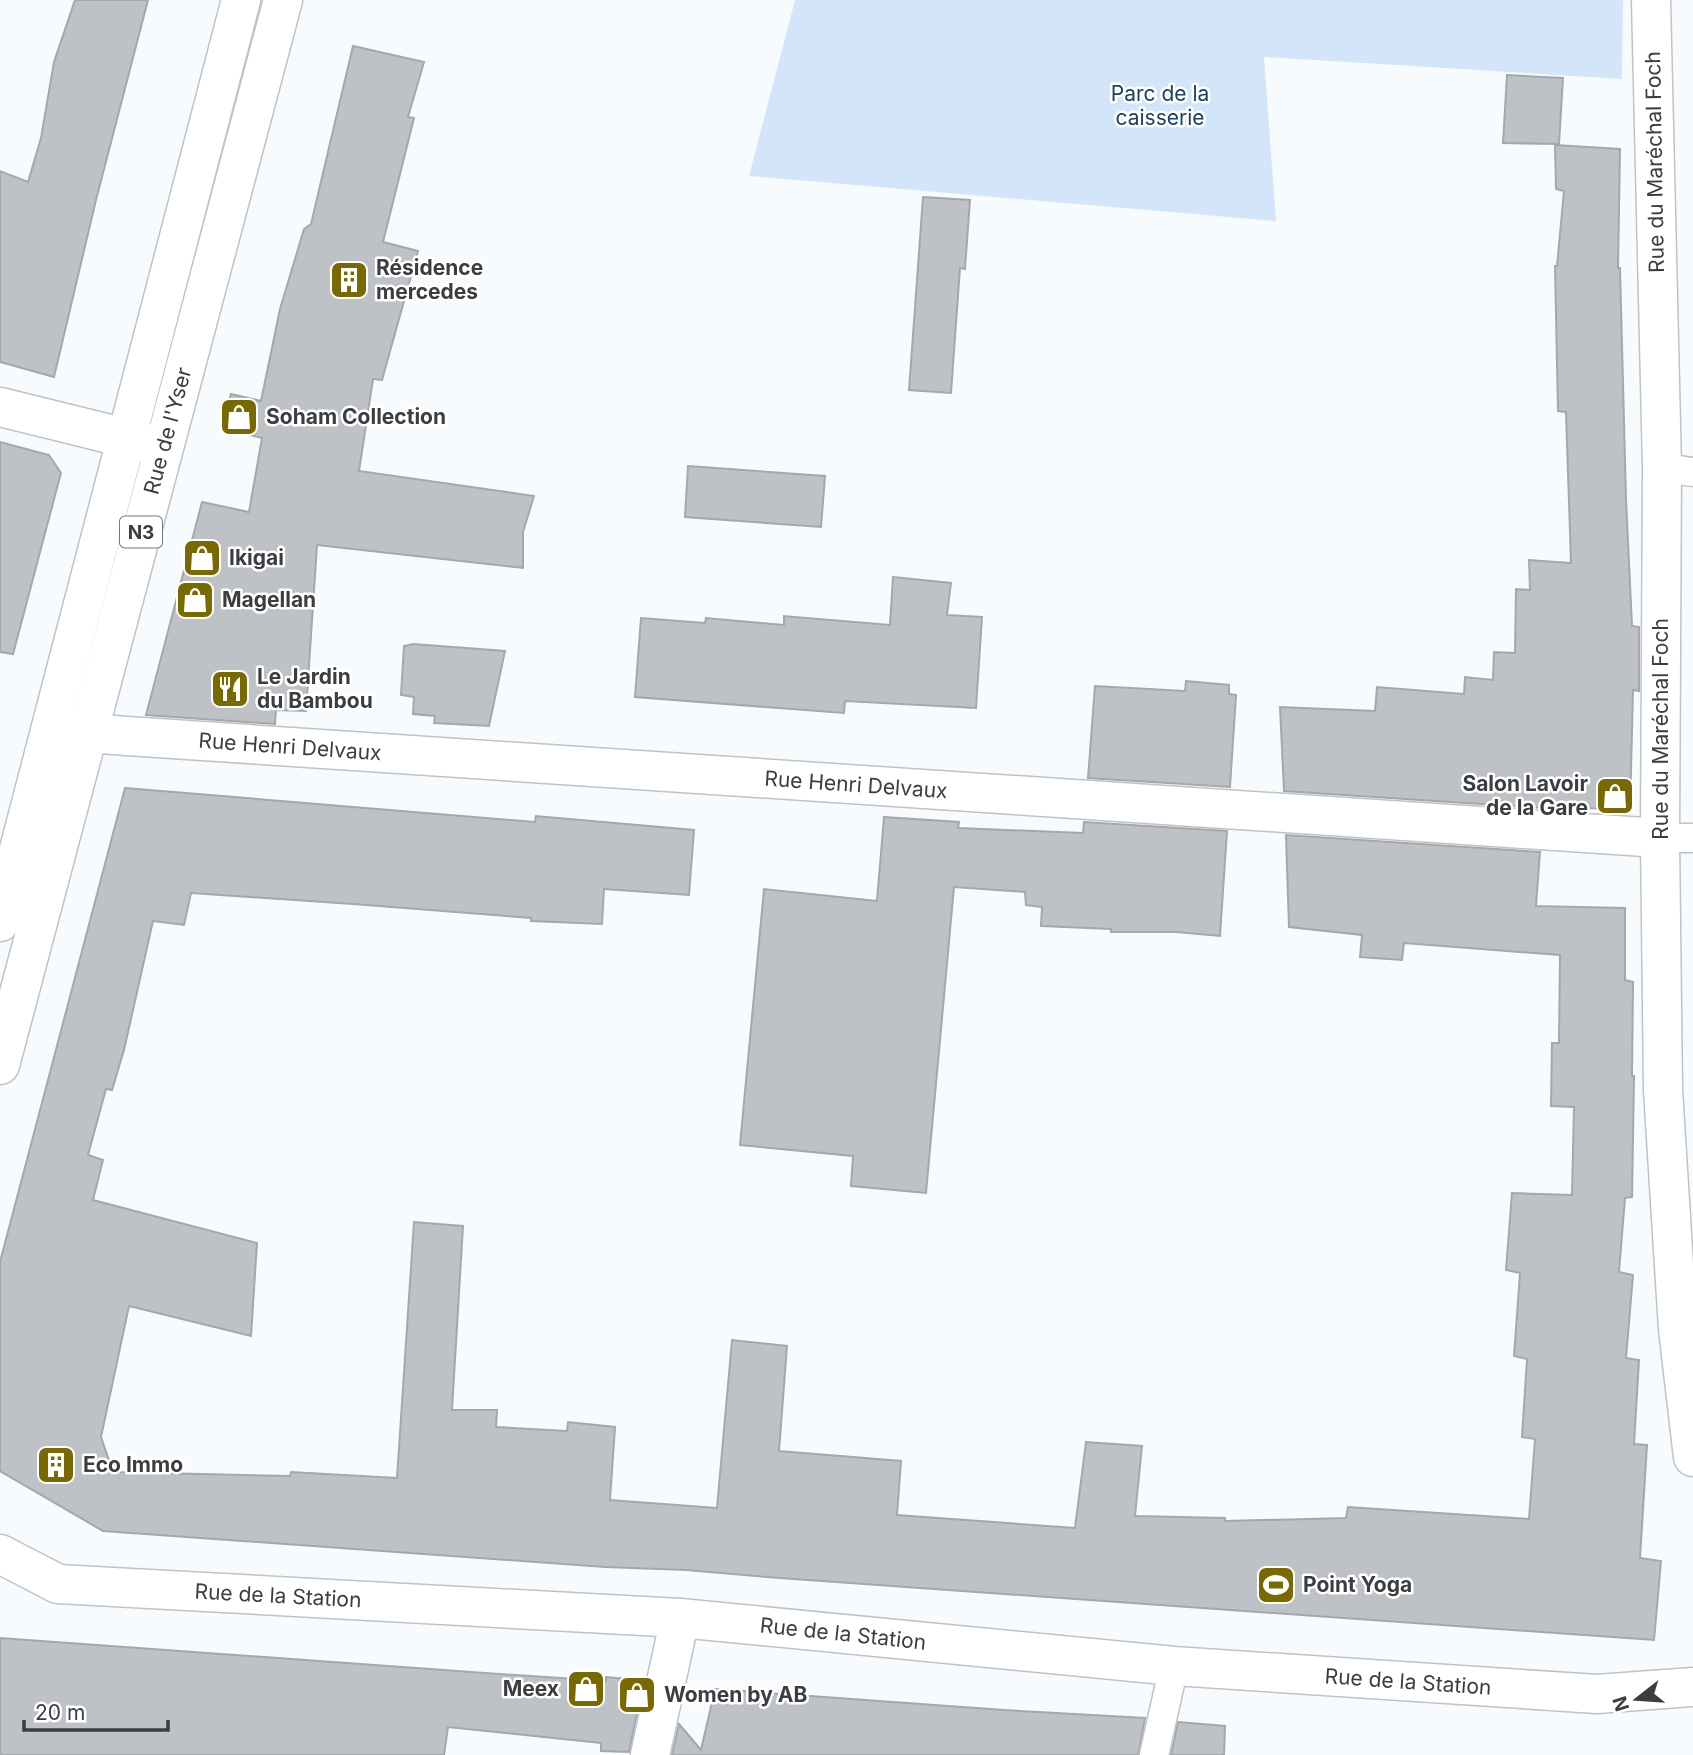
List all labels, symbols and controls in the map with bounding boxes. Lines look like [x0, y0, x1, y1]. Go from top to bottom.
street label: Rue du Maréchal Foch [1640, 51, 1669, 273]
park label: Parc de la caisserie [1111, 81, 1209, 130]
place label: Résidence mercedes [376, 255, 483, 304]
building icon: Résidence mercedes [328, 259, 370, 301]
street label: Rue de l'Yser [139, 365, 197, 497]
shop icon: Soham Collection [218, 396, 260, 438]
place label: Soham Collection [266, 404, 446, 429]
road number: N3 [120, 516, 162, 548]
shop icon: Ikigai [181, 537, 223, 579]
place label: Ikigai [229, 545, 284, 570]
shop icon: Magellan [174, 579, 216, 621]
place label: Magellan [222, 587, 316, 612]
street label: Rue du Maréchal Foch [1648, 618, 1673, 840]
place label: Le Jardin du Bambou [257, 664, 373, 713]
restaurant icon: Le Jardin du Bambou [209, 668, 251, 710]
street label: Rue Henri Delvaux [198, 728, 382, 765]
street label: Rue Henri Delvaux [764, 766, 948, 803]
place label: Salon Lavoir de la Gare [1462, 771, 1588, 820]
shop icon: Salon Lavoir de la Gare [1594, 775, 1636, 817]
building icon: Eco Immo [35, 1444, 77, 1486]
place label: Eco Immo [83, 1452, 183, 1477]
sports icon: Point Yoga [1255, 1564, 1297, 1606]
place label: Point Yoga [1303, 1572, 1412, 1597]
street label: Rue de la Station [194, 1579, 362, 1612]
street label: Rue de la Station [759, 1612, 927, 1655]
street label: Rue de la Station [1324, 1663, 1492, 1700]
north arrow [1602, 1664, 1672, 1734]
shop icon: Meex [565, 1668, 607, 1710]
shop icon: Women by AB [616, 1674, 658, 1716]
place label: Meex [503, 1676, 559, 1701]
place label: Women by AB [664, 1682, 807, 1707]
scale bar [24, 1688, 168, 1732]
text: N [1608, 1694, 1634, 1714]
text: 20 m [35, 1700, 85, 1725]

